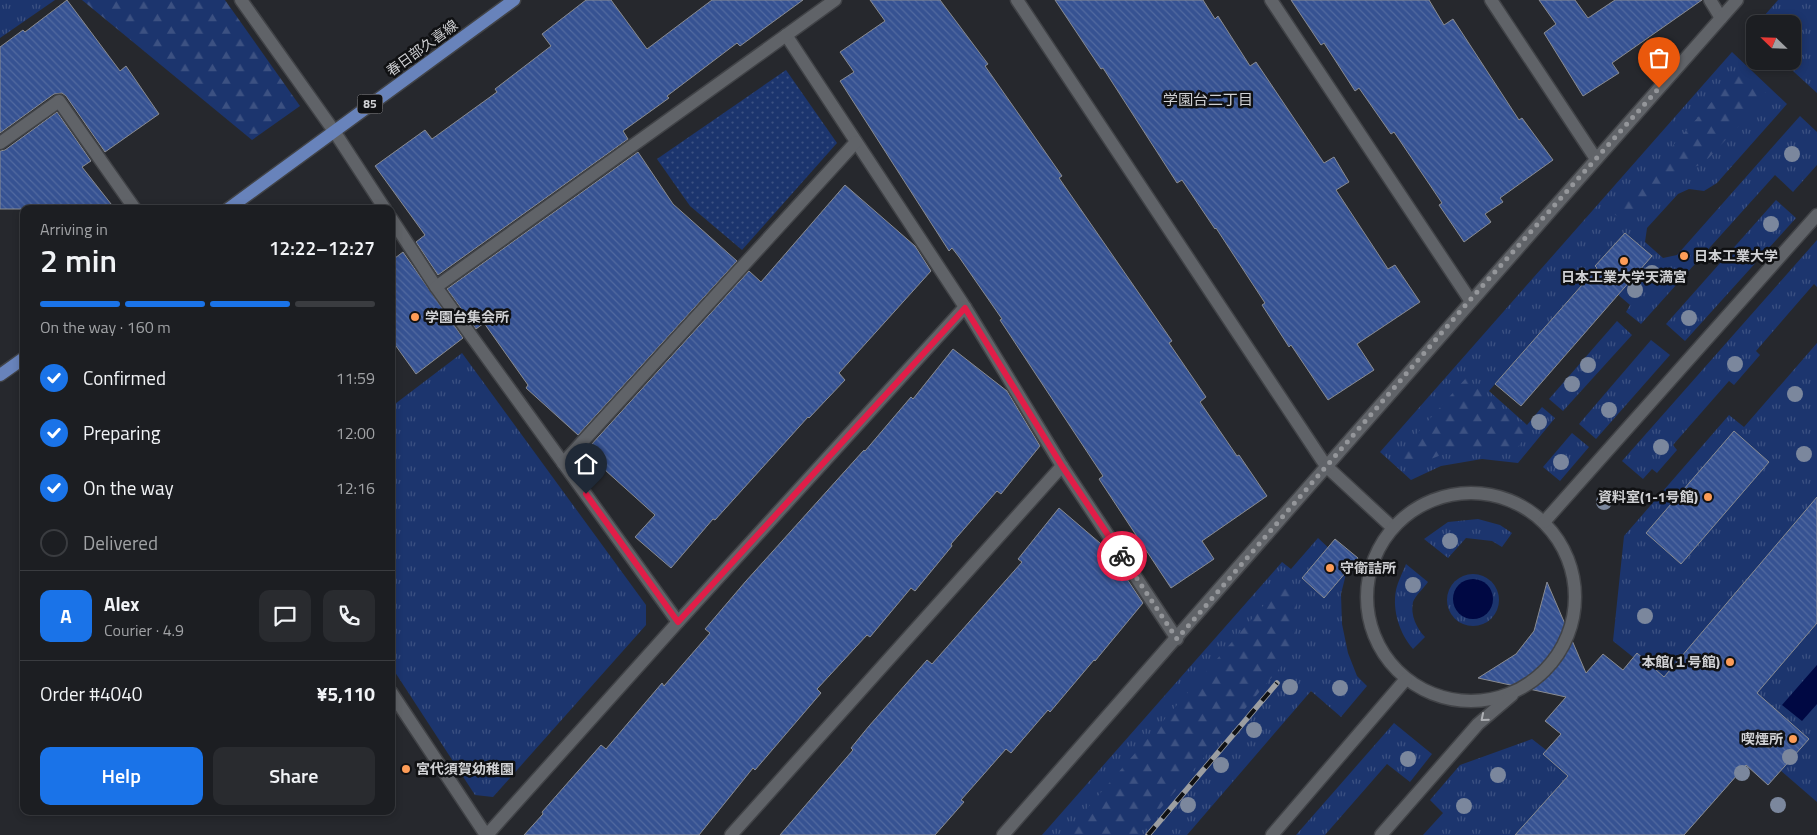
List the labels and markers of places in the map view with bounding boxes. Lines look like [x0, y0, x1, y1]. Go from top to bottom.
pin [1638, 37, 1680, 88]
place label: 日本工業大学 [1694, 245, 1778, 266]
marker: 日本工業大学 [1678, 250, 1690, 262]
marker: 日本工業大学天満宮 [1618, 255, 1630, 267]
place label: 日本工業大学天満宮 [1561, 266, 1687, 287]
place label: 学園台集会所 [425, 306, 509, 327]
marker: 学園台集会所 [409, 311, 421, 323]
pin [565, 443, 607, 494]
place label: 資料室(1-1号館) [1598, 486, 1698, 507]
marker: 資料室(1-1号館) [1702, 491, 1714, 503]
place label: 守衛詰所 [1340, 557, 1396, 578]
marker: 守衛詰所 [1324, 562, 1336, 574]
place label: 本館(１号館) [1641, 651, 1720, 672]
marker: 本館(１号館) [1724, 656, 1736, 668]
place label: 喫煙所 [1741, 728, 1783, 749]
marker: 喫煙所 [1787, 733, 1799, 745]
place label: 宮代須賀幼稚園 [416, 758, 514, 779]
marker: 宮代須賀幼稚園 [400, 763, 412, 775]

